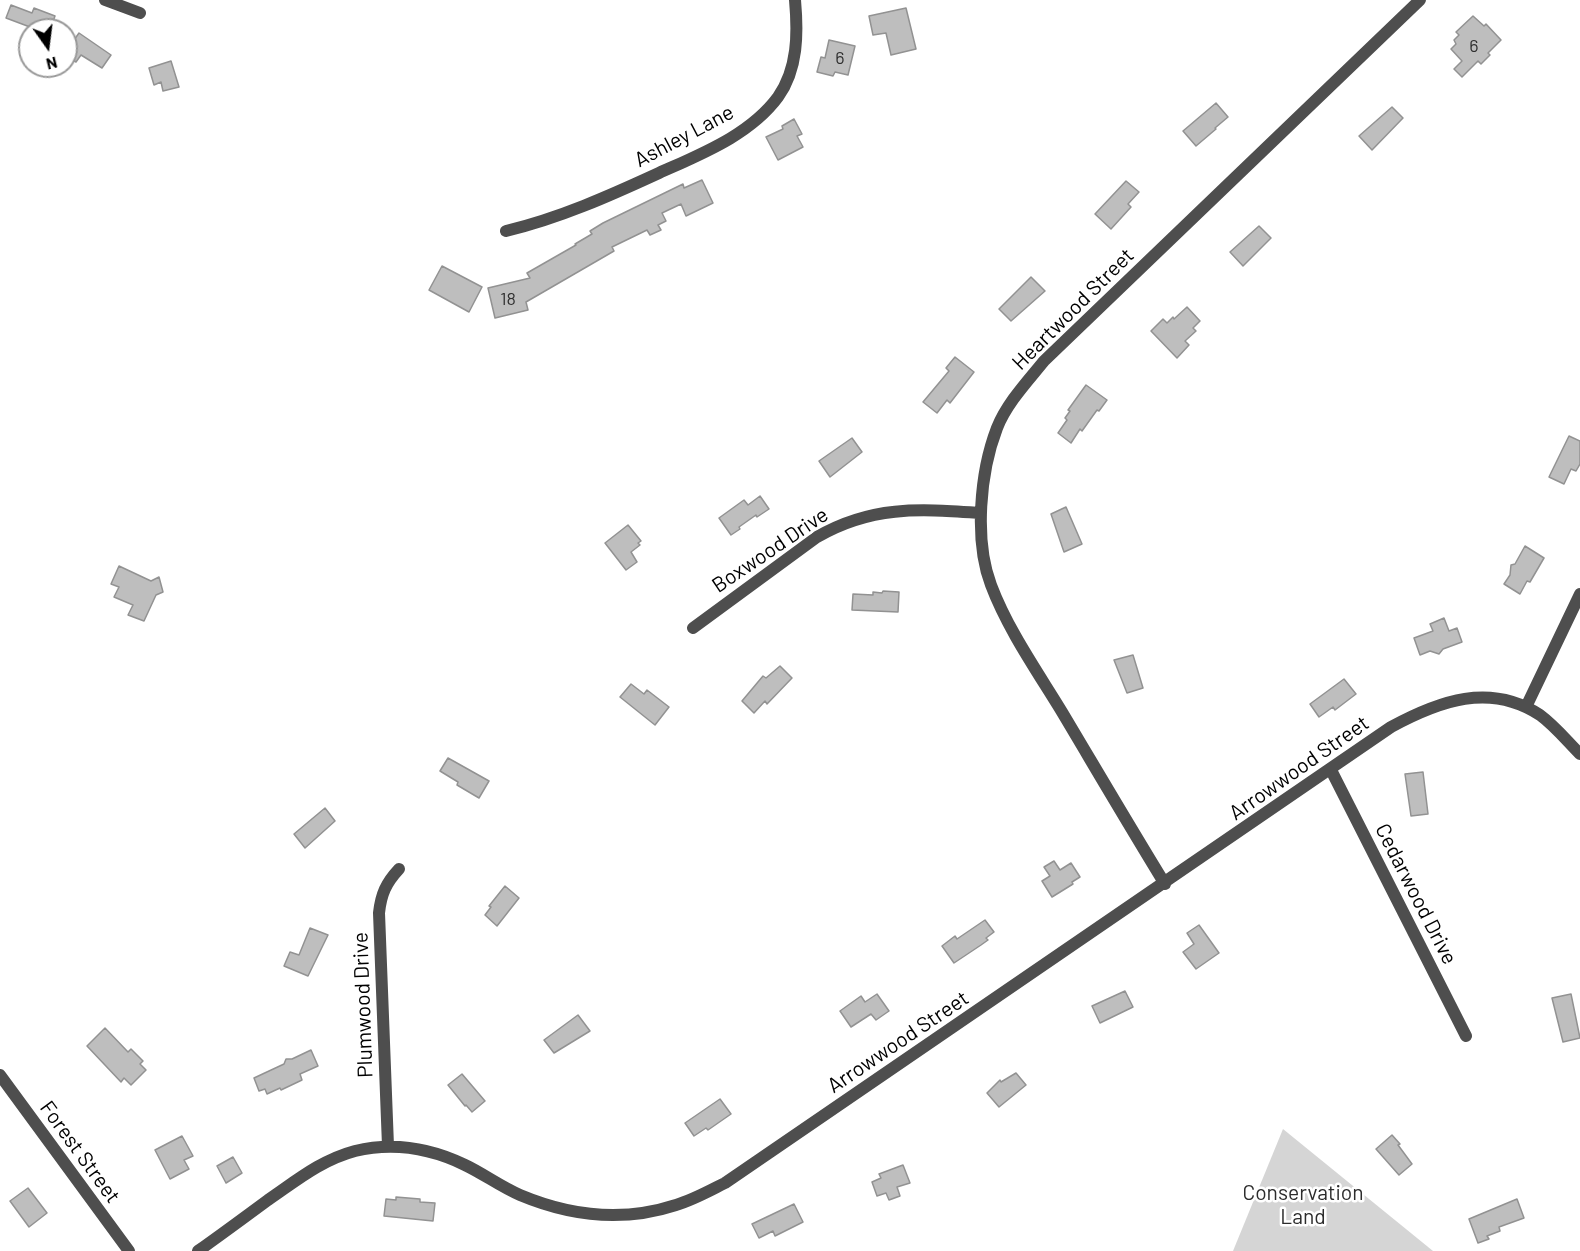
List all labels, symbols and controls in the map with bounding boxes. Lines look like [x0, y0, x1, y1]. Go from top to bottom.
north arrow [18, 18, 78, 78]
house number: 6 [1469, 35, 1479, 57]
house number: 6 [835, 47, 845, 69]
text: N [45, 54, 59, 75]
street label: Ashley Lane [630, 99, 738, 173]
street label: Heartwood Street [1007, 243, 1139, 375]
house number: 18 [500, 288, 516, 310]
street label: Boxwood Drive [707, 502, 833, 598]
street label: Arrowwood Street [1224, 710, 1374, 826]
street label: Cedarwood Drive [1370, 819, 1462, 969]
street label: Plumwood Drive [348, 932, 378, 1078]
street label: Arrowwood Street [823, 985, 973, 1099]
street label: Forest Street [34, 1096, 126, 1208]
park label: Conservation Land [1242, 1180, 1364, 1230]

